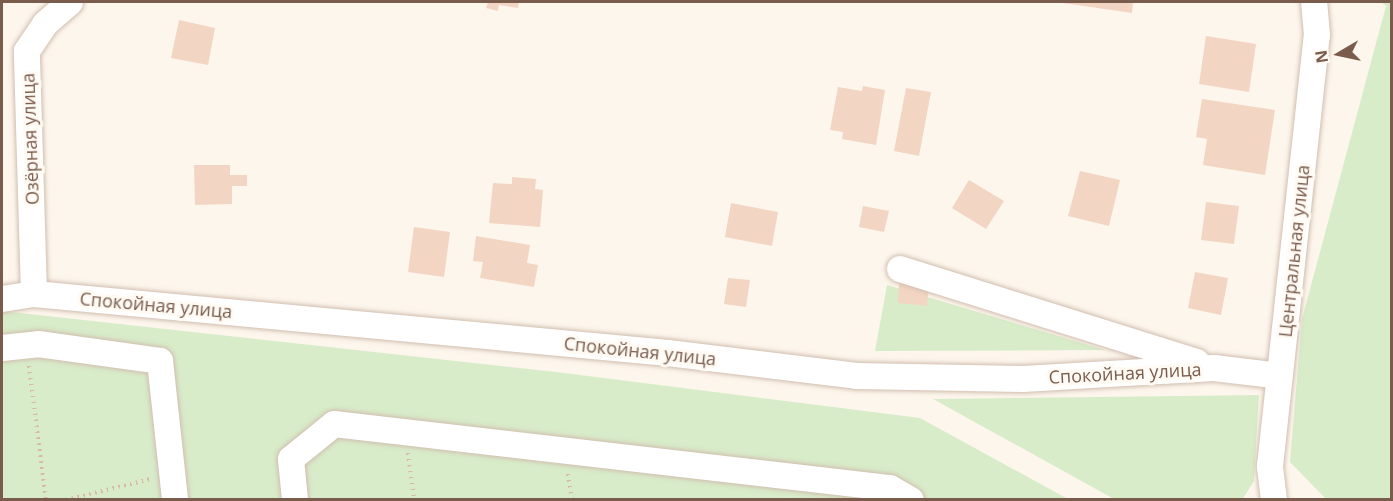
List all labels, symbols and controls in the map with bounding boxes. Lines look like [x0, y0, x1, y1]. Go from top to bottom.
north arrow [1309, 24, 1369, 84]
text: N [1309, 49, 1333, 65]
street label: Озёрная улица [17, 73, 43, 205]
street label: Центральная улица [1274, 164, 1314, 338]
street label: Спокойная улица [79, 288, 233, 322]
street label: Спокойная улица [563, 332, 717, 370]
street label: Спокойная улица [1048, 358, 1202, 388]

